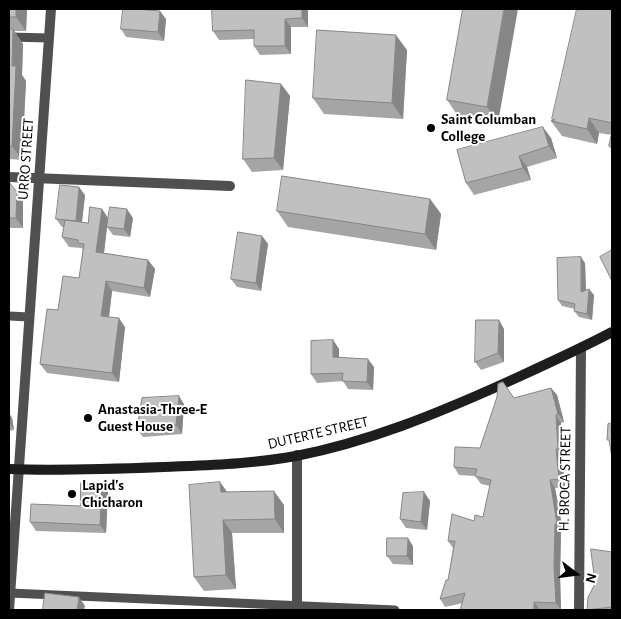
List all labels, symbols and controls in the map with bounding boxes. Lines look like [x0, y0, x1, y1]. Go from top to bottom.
place label: Saint Columban College [441, 110, 536, 145]
street label: URRO STREET [14, 117, 38, 201]
marker: Saint Columban College [425, 122, 437, 134]
place label: Anastasia-Three-E Guest House [98, 400, 207, 435]
marker: Anastasia-Three-E Guest House [82, 412, 94, 424]
street label: DUTERTE STREET [266, 413, 370, 453]
street label: H. BROCA STREET [555, 426, 575, 532]
place label: Lapid's Chicharon [82, 476, 143, 511]
marker: Lapid's Chicharon [66, 488, 78, 500]
north arrow [551, 549, 601, 599]
text: N [582, 571, 599, 584]

